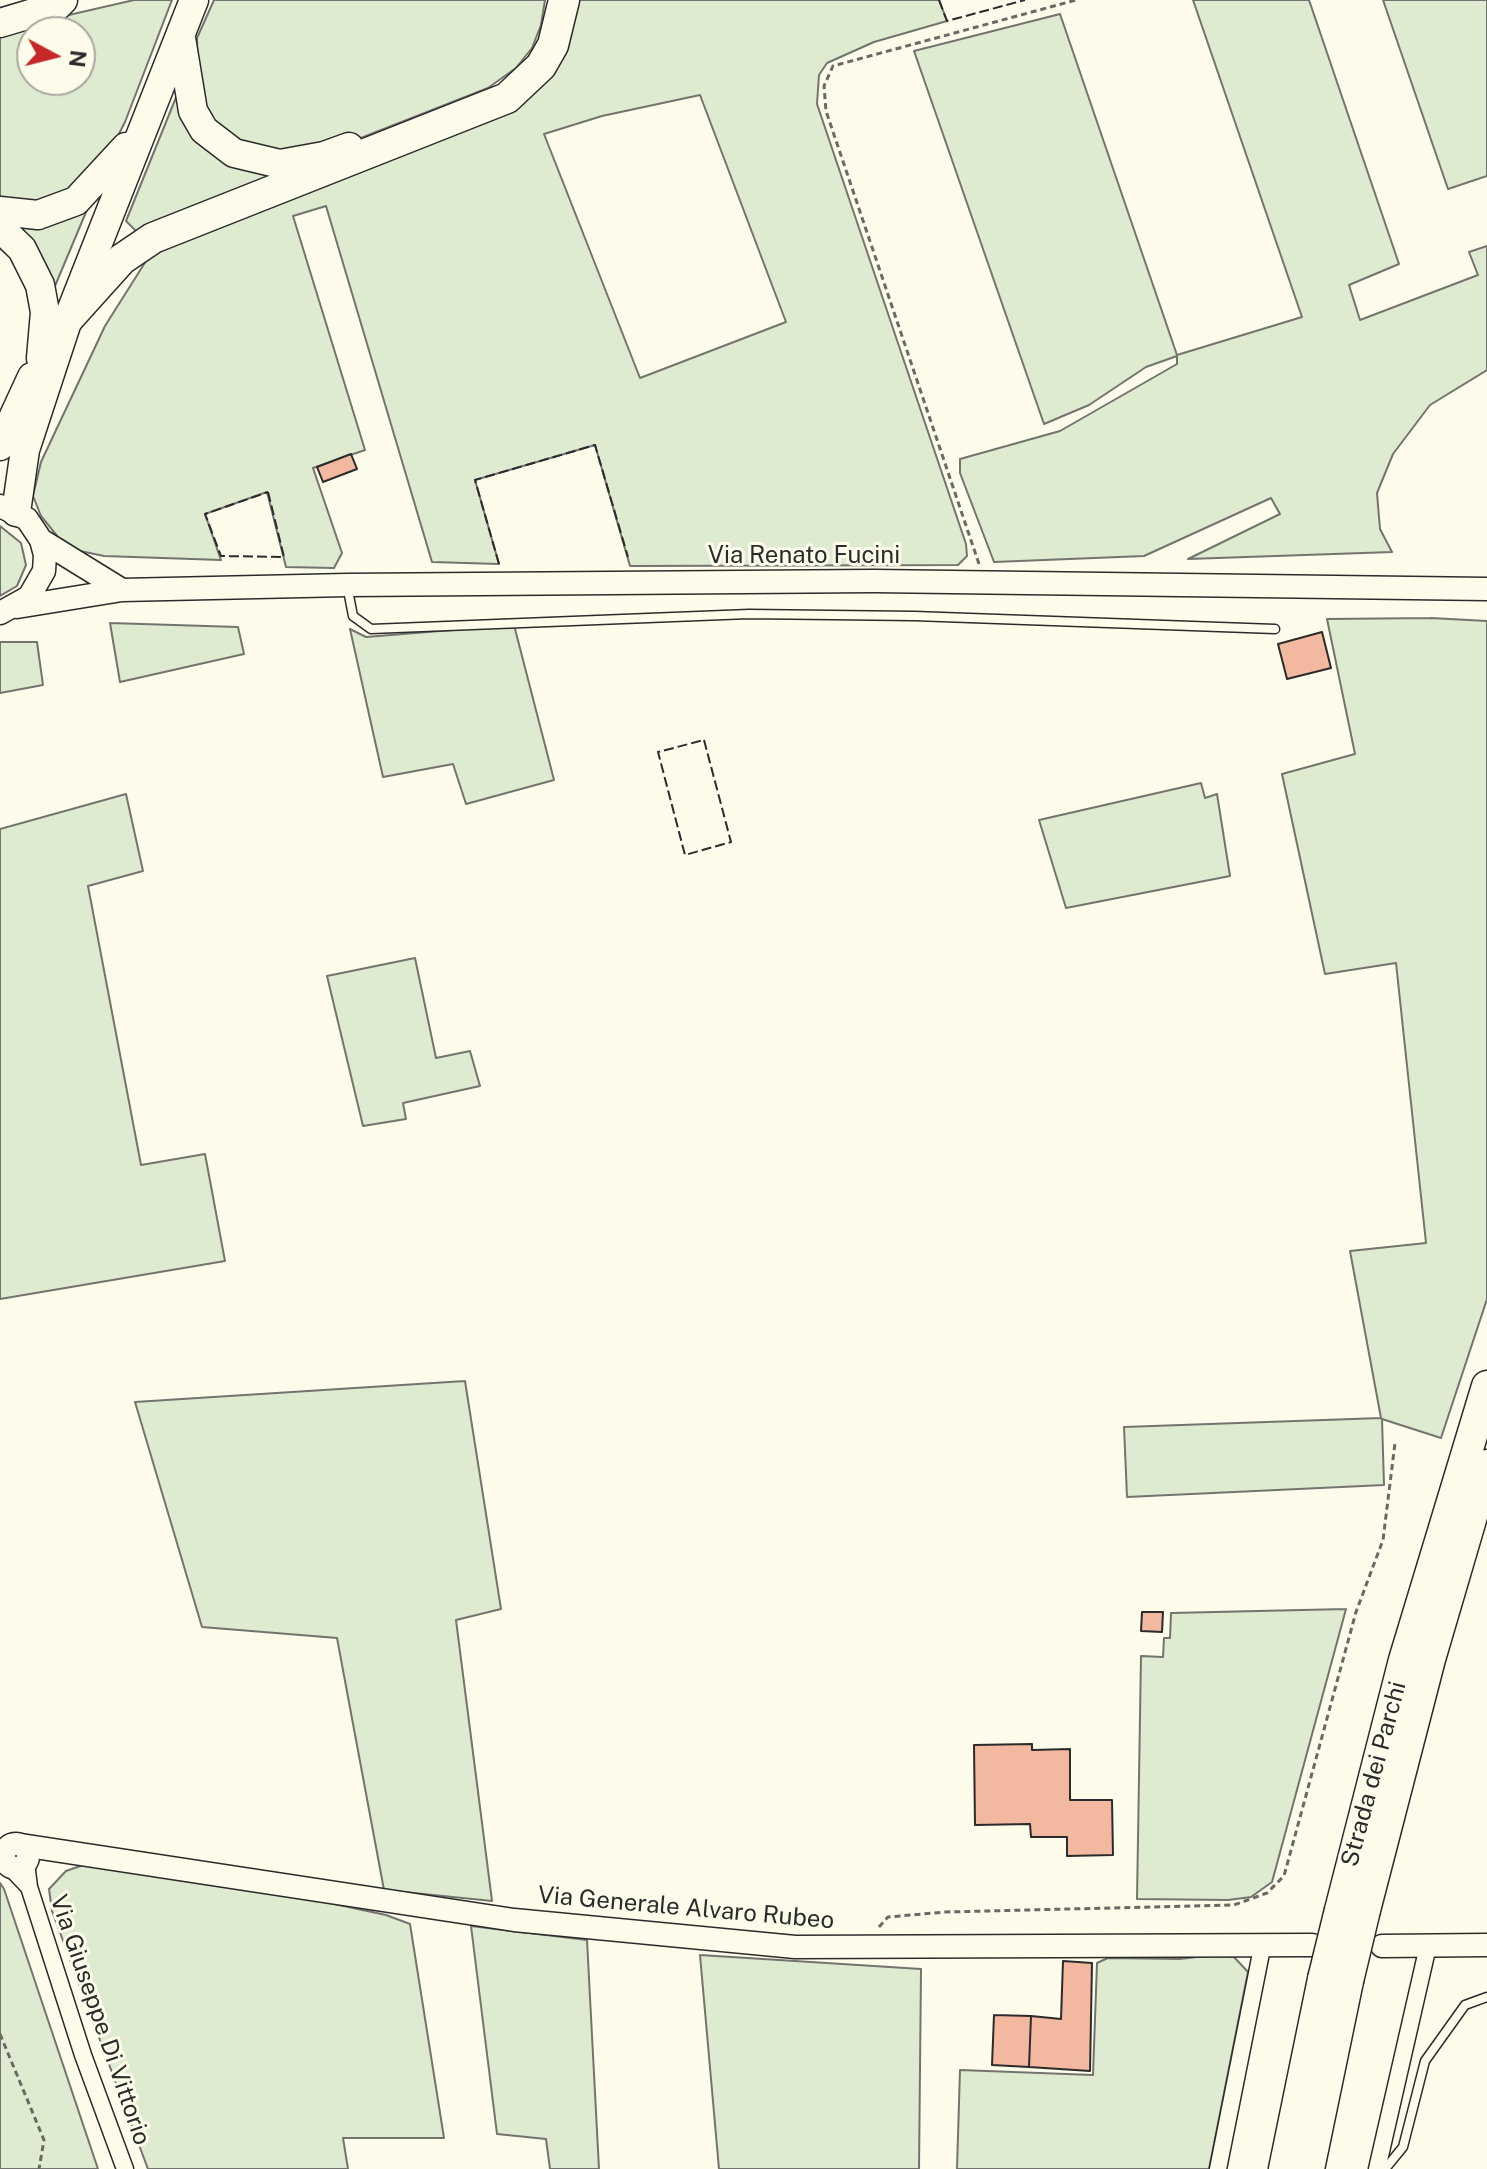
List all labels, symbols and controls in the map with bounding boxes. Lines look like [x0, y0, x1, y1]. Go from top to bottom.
north arrow [16, 16, 96, 96]
text: N [64, 49, 92, 69]
street label: Via Renato Fucini [708, 542, 900, 570]
street label: Strada dei Parchi [1335, 1678, 1413, 1870]
street label: Via Generale Alvaro Rubeo [537, 1881, 835, 1935]
street label: Via Giuseppe Di Vittorio [44, 1891, 156, 2149]

